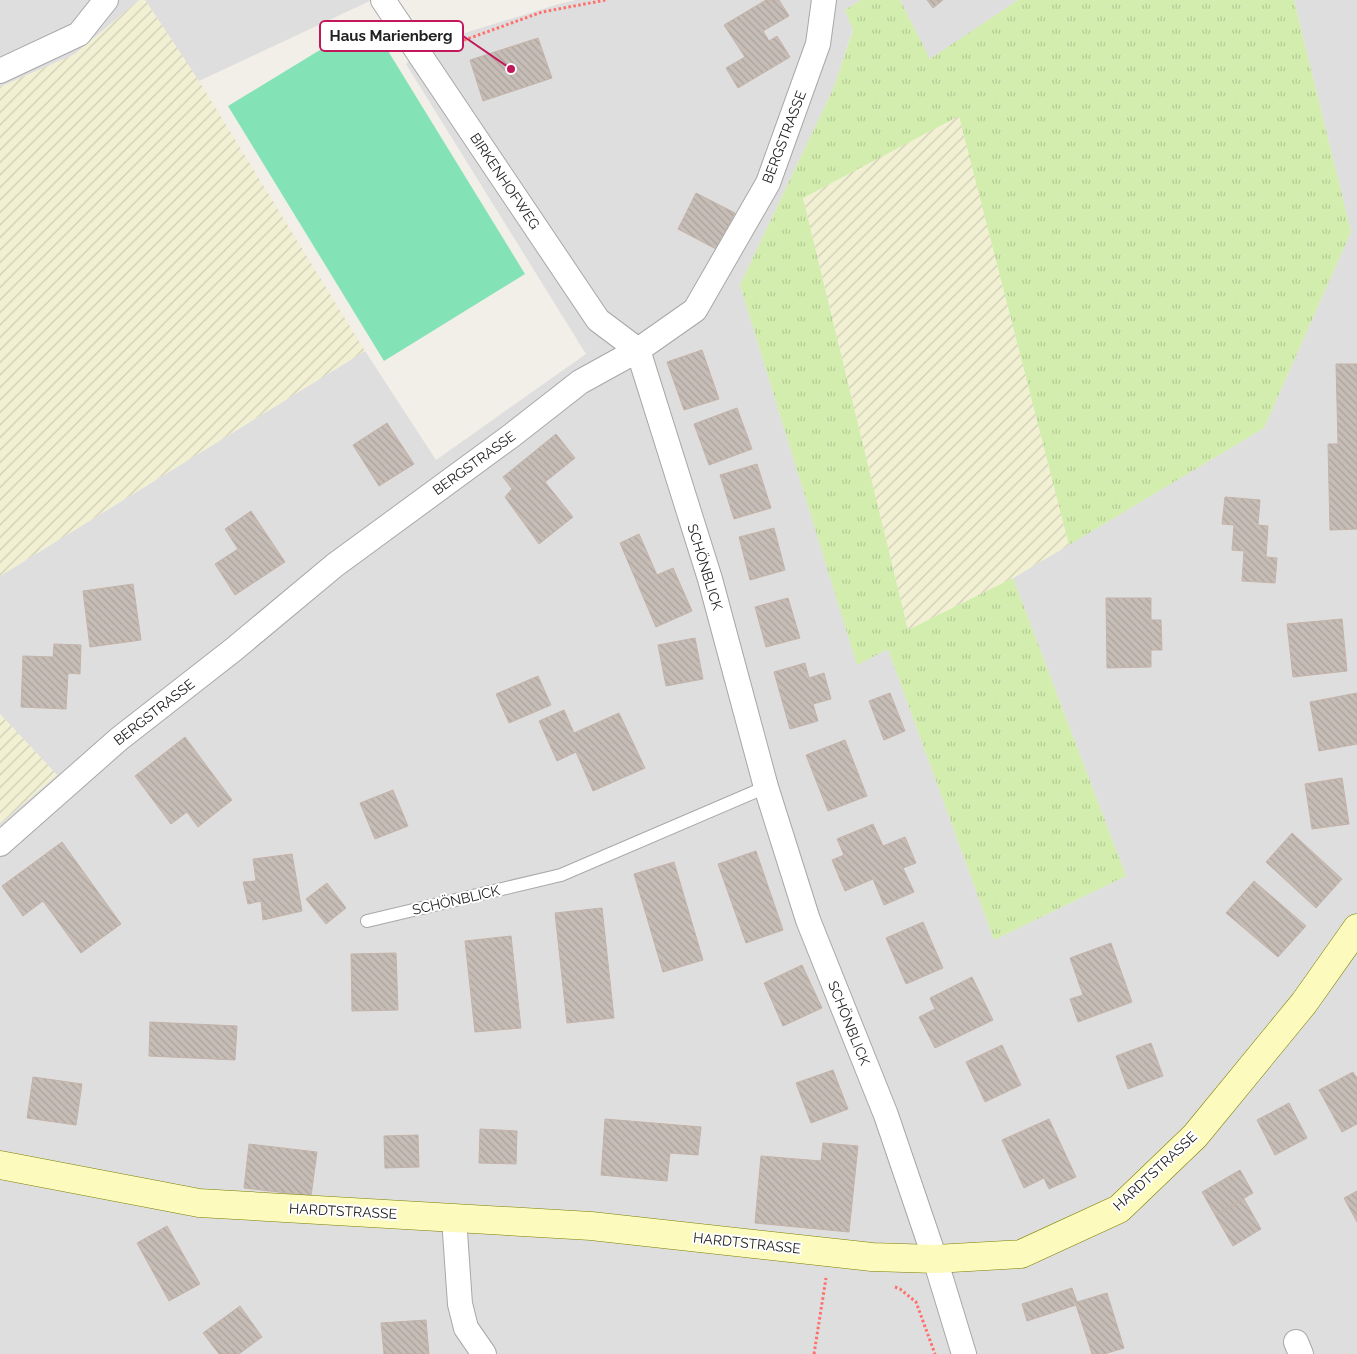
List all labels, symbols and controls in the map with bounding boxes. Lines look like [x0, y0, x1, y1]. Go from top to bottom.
callout: Haus Marienberg [320, 21, 463, 51]
text: Haus Marienberg [330, 27, 452, 45]
street label: BERGSTRASSE [759, 88, 809, 186]
street label: BIRKENHOFWEG [467, 130, 543, 232]
street label: BERGSTRASSE [430, 428, 518, 498]
street label: SCHÖNBLICK [684, 521, 728, 612]
street label: BERGSTRASSE [110, 676, 198, 748]
street label: SCHÖNBLICK [410, 880, 501, 918]
street label: SCHÖNBLICK [825, 978, 875, 1067]
street label: HARDTSTRASSE [1110, 1128, 1200, 1214]
street label: HARDTSTRASSE [289, 1200, 397, 1222]
street label: HARDTSTRASSE [692, 1229, 802, 1257]

